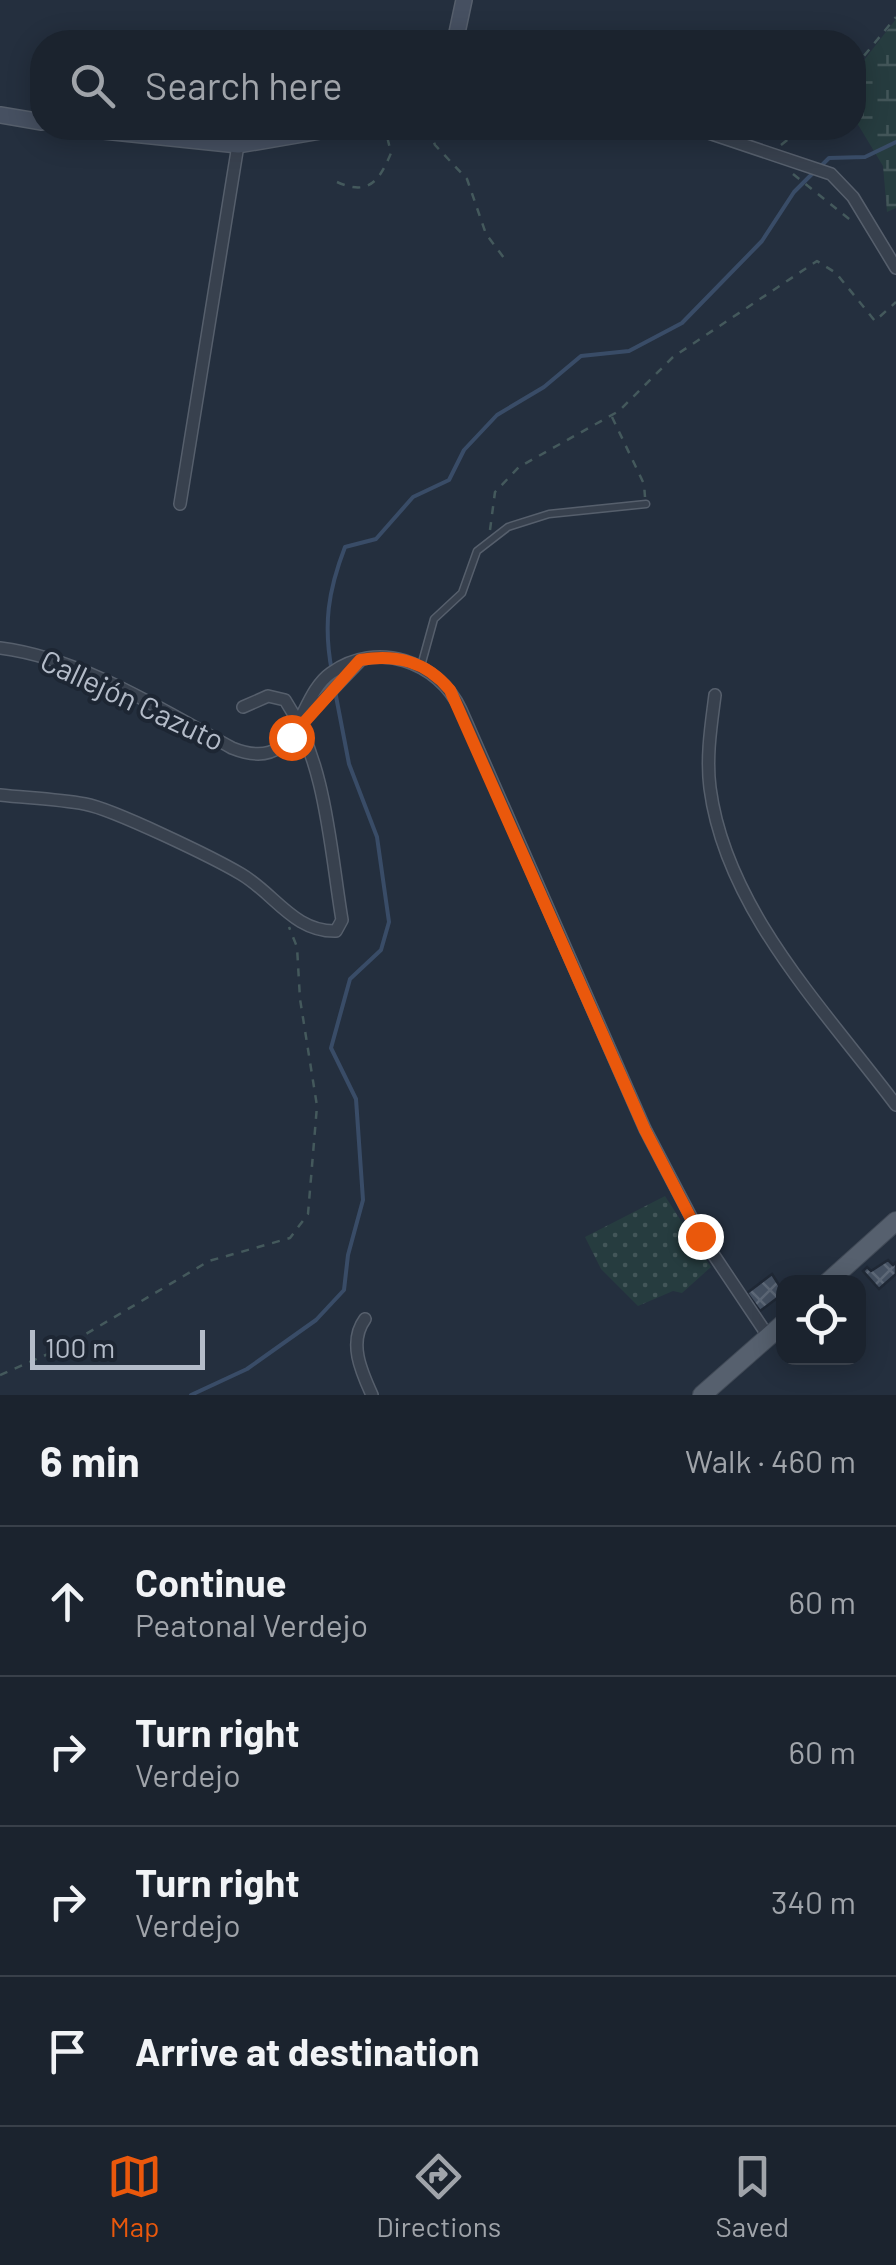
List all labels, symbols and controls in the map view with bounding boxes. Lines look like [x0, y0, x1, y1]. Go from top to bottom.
search box [30, 30, 866, 140]
icon: search [65, 58, 120, 113]
text: Search here [145, 62, 343, 108]
street label: Callejón Cazuto [35, 641, 230, 757]
route start [269, 715, 315, 761]
route end [678, 1214, 724, 1260]
map controls [776, 1275, 866, 1365]
button: locate [776, 1275, 866, 1365]
scale bar [30, 1325, 205, 1370]
text: 100 m [45, 1330, 115, 1364]
text: 6 min [40, 1435, 140, 1485]
text: Walk · 460 m [685, 1441, 856, 1479]
text: Continue [135, 1559, 286, 1605]
icon: ahead [40, 1574, 95, 1629]
text: 60 m [789, 1582, 856, 1620]
text: Peatonal Verdejo [135, 1605, 368, 1643]
text: Turn right [135, 1709, 300, 1755]
icon: right [40, 1724, 95, 1779]
text: 60 m [789, 1732, 856, 1770]
text: Verdejo [135, 1755, 241, 1793]
text: Turn right [135, 1859, 300, 1905]
icon: right [40, 1874, 95, 1929]
text: 340 m [771, 1882, 856, 1920]
text: Verdejo [135, 1905, 241, 1943]
icon: arrive [40, 2024, 95, 2079]
text: Arrive at destination [135, 2028, 480, 2074]
tab: Map [107, 2149, 162, 2243]
tab: Directions [376, 2149, 501, 2243]
tab: Saved [715, 2149, 789, 2243]

